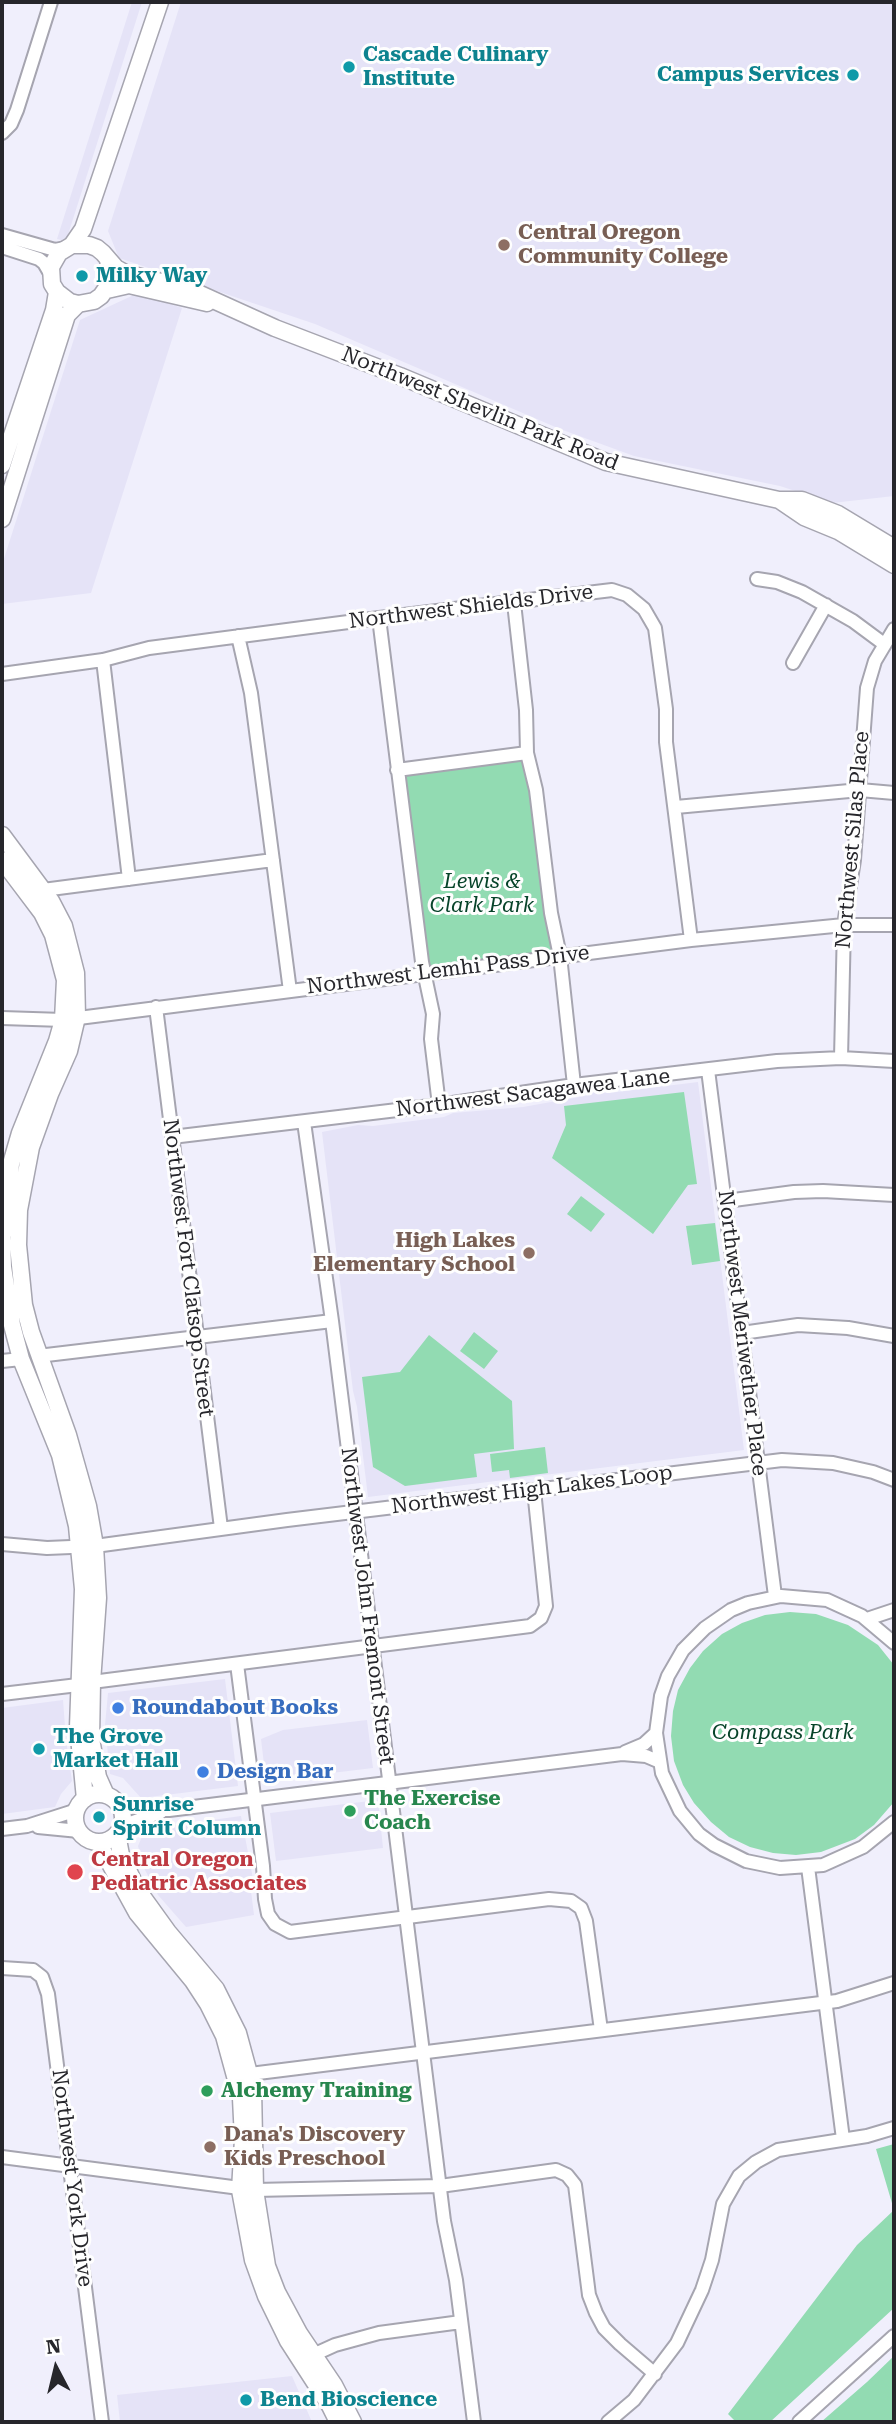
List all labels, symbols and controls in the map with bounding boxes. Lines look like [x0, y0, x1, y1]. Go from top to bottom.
place label: Cascade Culinary Institute [363, 42, 549, 92]
marker: Cascade Culinary Institute [341, 59, 357, 75]
place label: Campus Services [657, 62, 839, 88]
marker: Campus Services [845, 67, 861, 83]
place label: Central Oregon Community College [518, 220, 728, 270]
marker: Central Oregon Community College [496, 237, 512, 253]
place label: Milky Way [96, 263, 207, 289]
marker: Milky Way [74, 268, 90, 284]
street label: Northwest Shevlin Park Road [338, 342, 622, 476]
street label: Northwest Shields Drive [347, 580, 595, 634]
street label: Northwest Silas Place [831, 730, 875, 950]
park label: Lewis & Clark Park [430, 869, 534, 919]
street label: Northwest Lemhi Pass Drive [305, 940, 591, 1000]
street label: Northwest Sacagawea Lane [394, 1064, 672, 1122]
street label: Northwest Fort Clatsop Street [157, 1117, 219, 1419]
street label: Northwest Meriwether Place [712, 1189, 772, 1477]
place label: High Lakes Elementary School [313, 1228, 515, 1278]
marker: High Lakes Elementary School [521, 1245, 537, 1261]
street label: Northwest John Fremont Street [335, 1446, 399, 1766]
street label: Northwest High Lakes Loop [390, 1460, 674, 1520]
place label: Roundabout Books [132, 1695, 338, 1721]
marker: Roundabout Books [110, 1700, 126, 1716]
park label: Compass Park [712, 1720, 854, 1746]
place label: The Grove Market Hall [53, 1724, 178, 1774]
marker: The Grove Market Hall [31, 1741, 47, 1757]
place label: Design Bar [217, 1759, 333, 1785]
marker: Design Bar [195, 1764, 211, 1780]
place label: The Exercise Coach [364, 1786, 501, 1836]
place label: Sunrise Spirit Column [113, 1792, 261, 1842]
marker: The Exercise Coach [342, 1803, 358, 1819]
marker: Sunrise Spirit Column [91, 1809, 107, 1825]
place label: Central Oregon Pediatric Associates [91, 1847, 307, 1897]
marker: Central Oregon Pediatric Associates [65, 1862, 85, 1882]
street label: Northwest York Drive [46, 2068, 98, 2288]
place label: Alchemy Training [221, 2078, 412, 2104]
marker: Alchemy Training [199, 2083, 215, 2099]
place label: Dana's Discovery Kids Preschool [224, 2122, 405, 2172]
marker: Dana's Discovery Kids Preschool [202, 2139, 218, 2155]
north arrow [21, 2333, 91, 2403]
text: N [45, 2334, 62, 2359]
place label: Bend Bioscience [260, 2387, 437, 2413]
marker: Bend Bioscience [238, 2392, 254, 2408]

